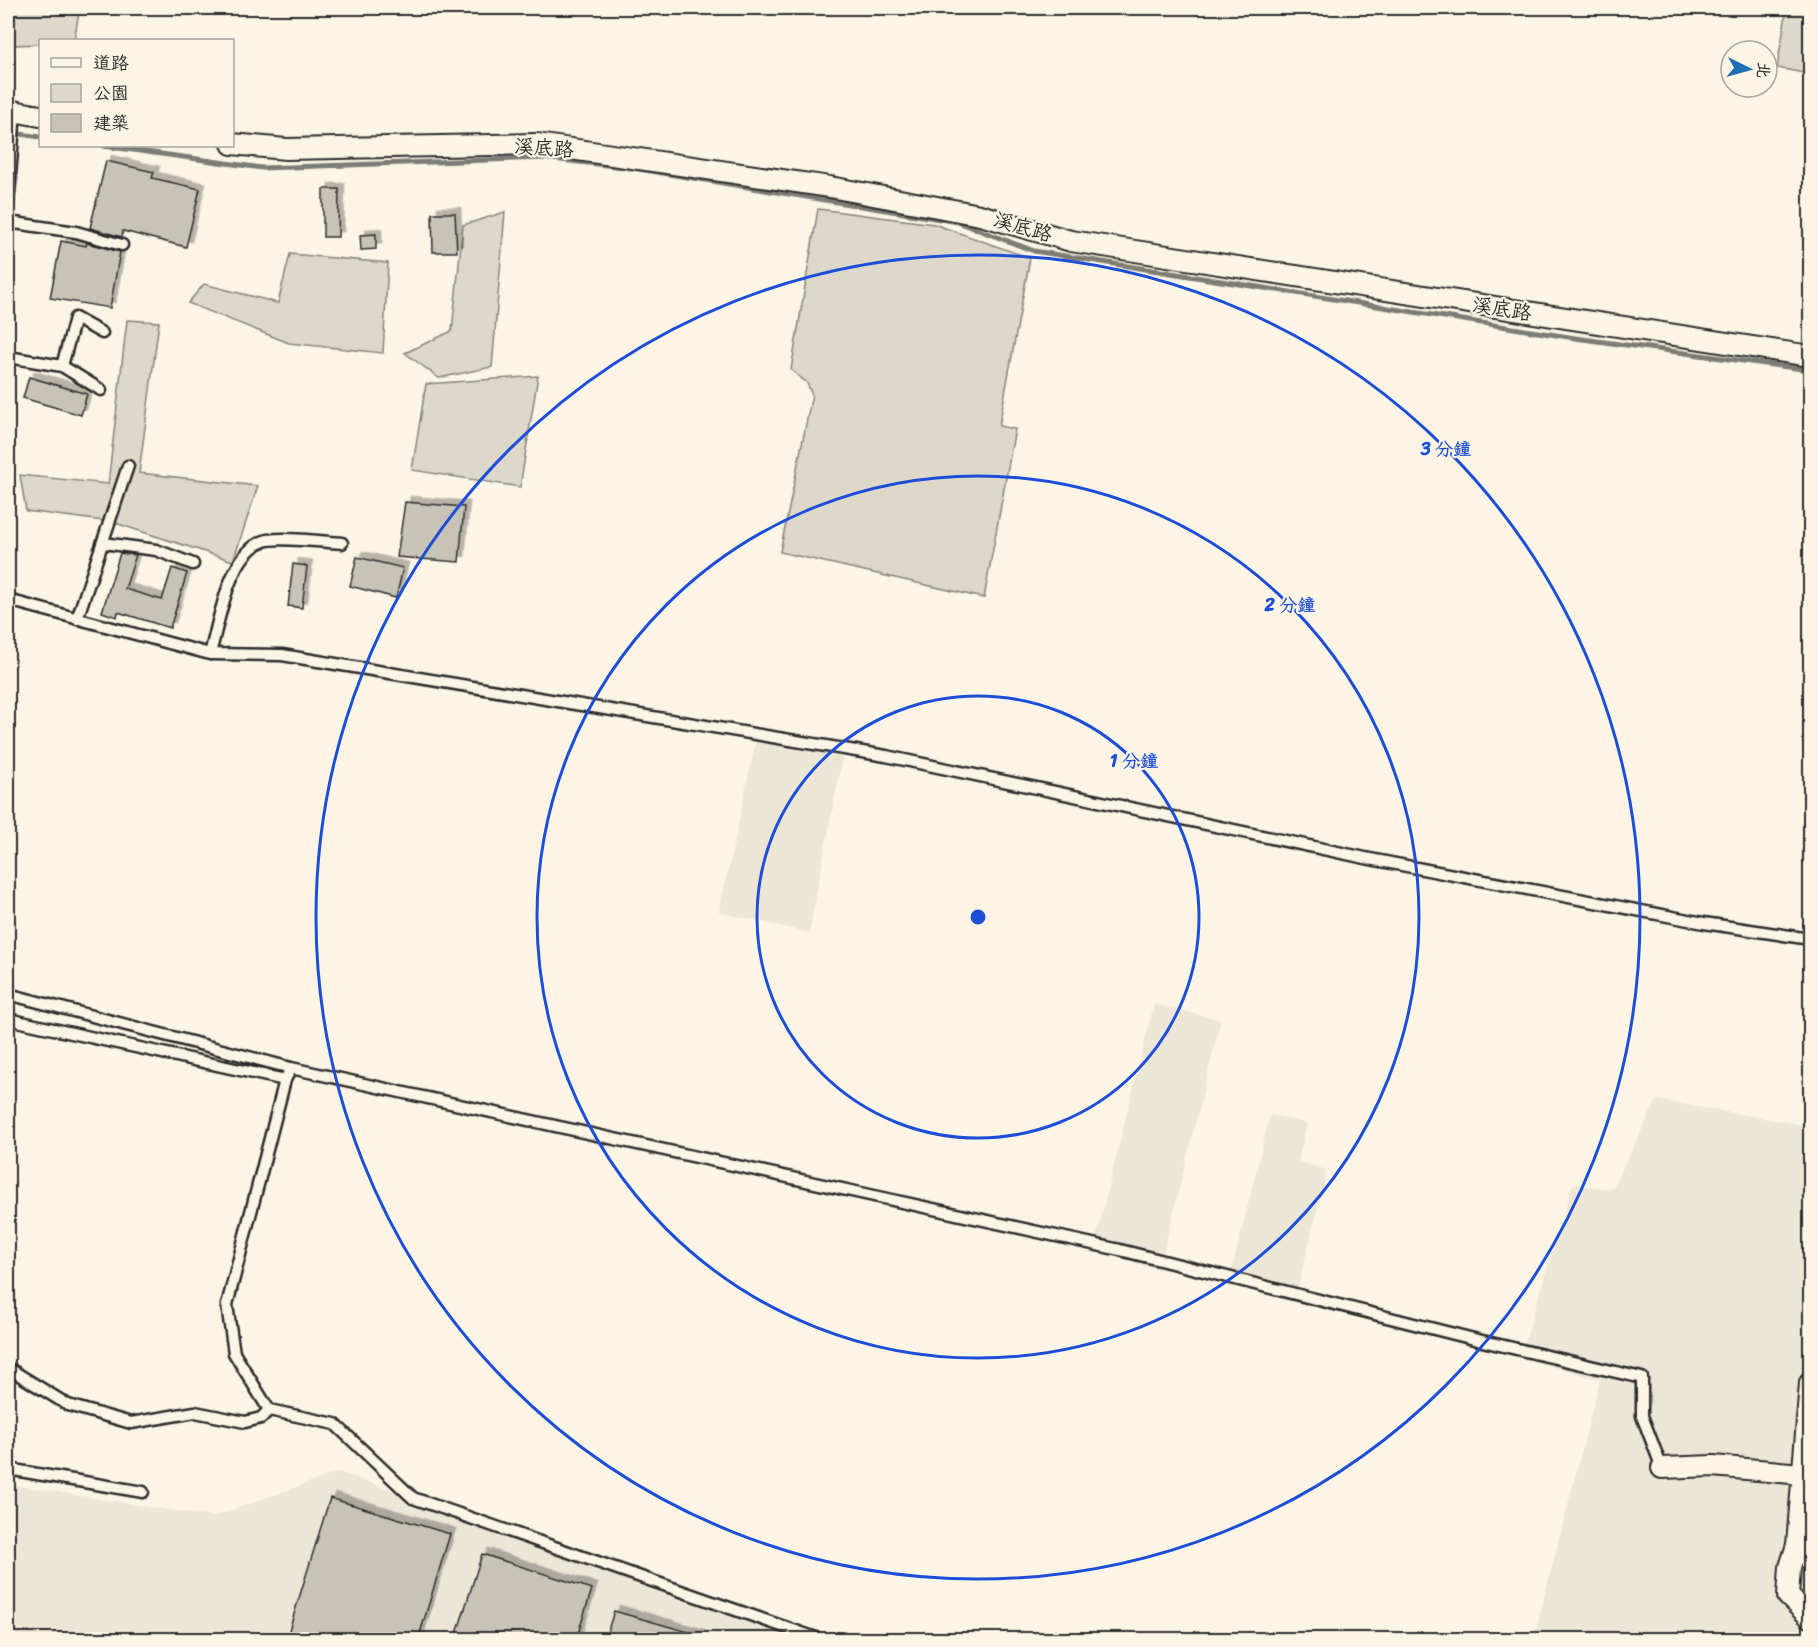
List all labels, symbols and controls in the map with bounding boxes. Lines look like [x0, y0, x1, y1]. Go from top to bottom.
legend [39, 39, 234, 147]
north arrow [1719, 39, 1779, 99]
text: 道路 [93, 47, 129, 79]
text: 北 [1748, 61, 1779, 80]
text: 公園 [93, 77, 129, 109]
text: 建築 [93, 107, 129, 139]
street label: 溪底路 [513, 128, 576, 168]
street label: 溪底路 [989, 202, 1058, 252]
street label: 溪底路 [1470, 287, 1535, 331]
text: 3 分鐘 [1420, 433, 1471, 465]
text: 2 分鐘 [1263, 589, 1316, 621]
text: 1 分鐘 [1110, 745, 1158, 777]
centre of rings [968, 907, 988, 927]

